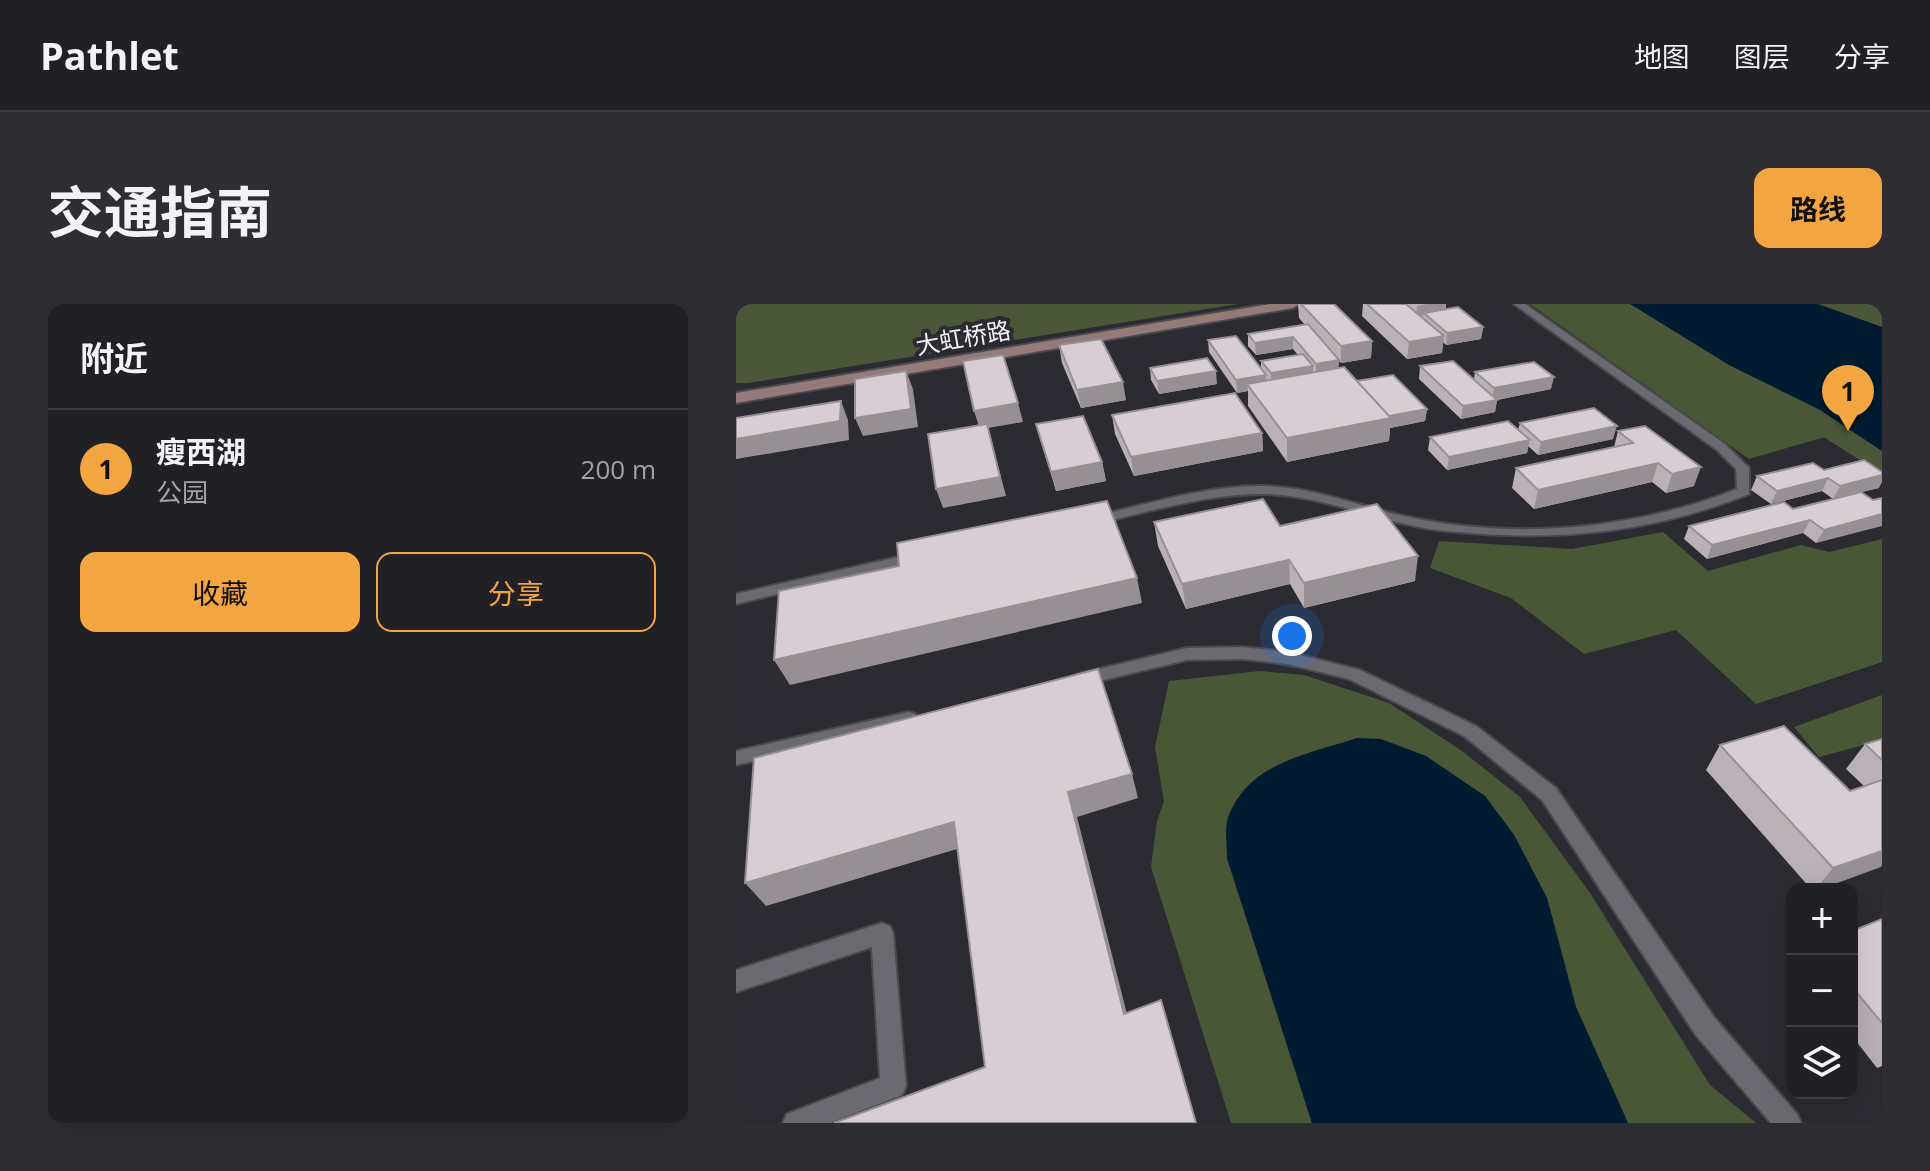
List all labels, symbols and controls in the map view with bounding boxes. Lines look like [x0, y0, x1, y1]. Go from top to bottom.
text: Pathlet [40, 29, 179, 81]
text: 地图 [1634, 37, 1690, 75]
text: 图层 [1734, 37, 1790, 75]
text: 分享 [1834, 37, 1890, 75]
button: 路线 [1754, 168, 1882, 248]
text: 交通指南 [48, 173, 272, 249]
street label: 大虹桥路 [913, 312, 1013, 362]
text: 附近 [80, 335, 148, 381]
pin: 1 [1822, 365, 1874, 431]
text: 瘦西湖 [156, 431, 246, 472]
text: 1 [99, 451, 113, 487]
text: 200 m [581, 451, 656, 487]
text: 公园 [156, 474, 208, 510]
button: 收藏 [80, 552, 360, 632]
button: 分享 [376, 552, 656, 632]
your location [1272, 616, 1312, 656]
map controls [1786, 883, 1858, 1099]
button: + [1786, 883, 1858, 955]
button: − [1786, 955, 1858, 1027]
button: layers [1786, 1027, 1858, 1099]

